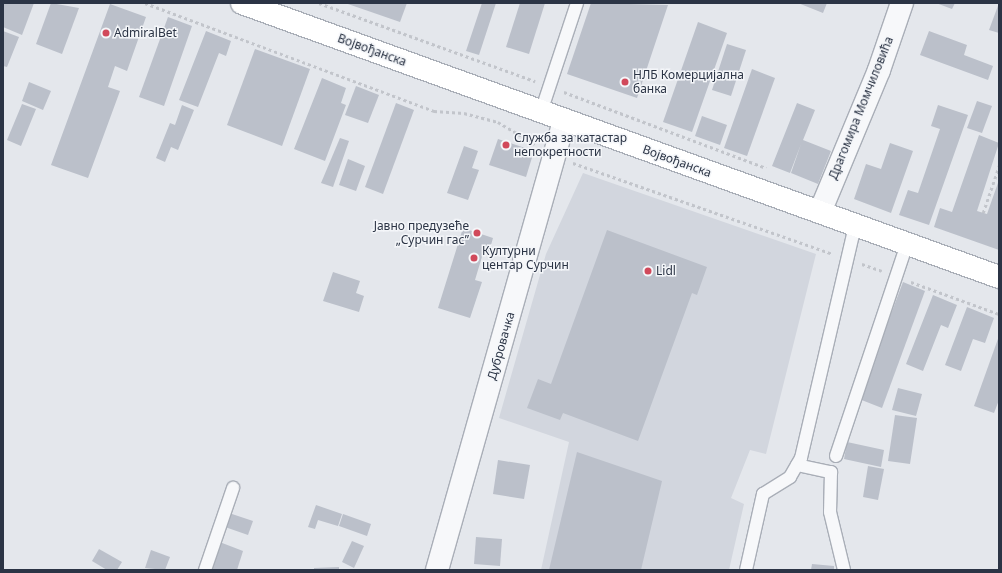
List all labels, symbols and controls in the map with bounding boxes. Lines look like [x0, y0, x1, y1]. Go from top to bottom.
place label: AdmiralBet [114, 26, 177, 40]
marker: AdmiralBet [101, 28, 111, 38]
street label: Војвођанска [336, 31, 408, 69]
street label: Драгомира Момчиловића [826, 34, 896, 182]
place label: НЛБ Комерцијална банка [633, 68, 744, 96]
marker: НЛБ Комерцијална банка [620, 77, 630, 87]
place label: Служба за катастар непокретности [514, 131, 627, 159]
marker: Служба за катастар непокретности [501, 140, 511, 150]
street label: Војвођанска [641, 142, 713, 180]
place label: Јавно предузеће „Сурчин гас” [374, 219, 469, 247]
marker: Јавно предузеће „Сурчин гас” [472, 228, 482, 238]
place label: Културни центар Сурчин [482, 244, 569, 272]
marker: Културни центар Сурчин [469, 253, 479, 263]
place label: Lidl [656, 264, 676, 278]
marker: Lidl [643, 266, 653, 276]
street label: Дубровачка [484, 310, 518, 382]

